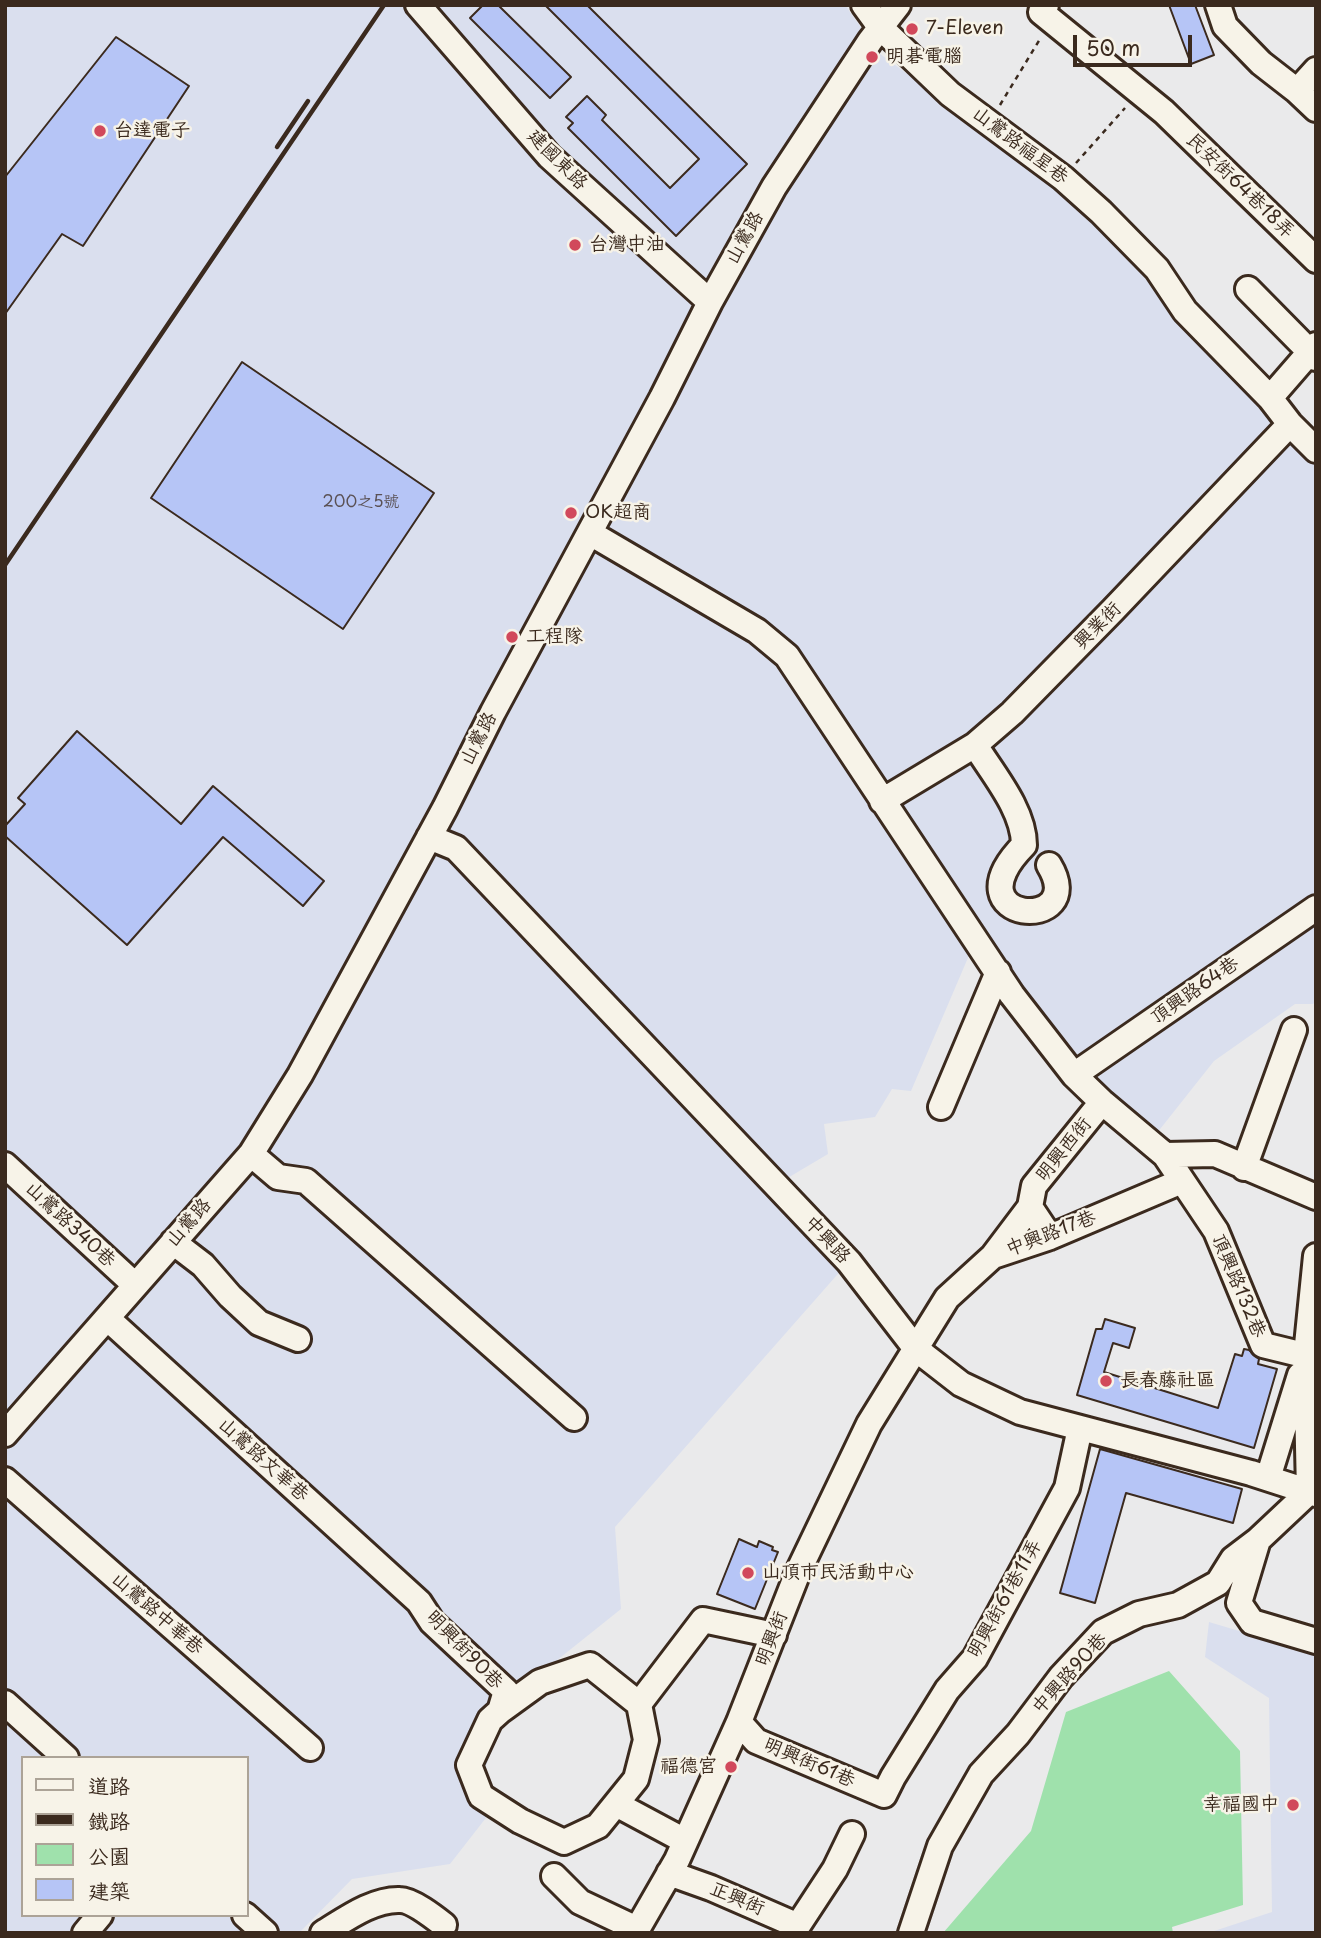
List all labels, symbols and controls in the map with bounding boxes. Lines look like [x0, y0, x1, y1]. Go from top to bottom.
place label: 7-Eleven [926, 18, 1004, 40]
marker: 7-Eleven [904, 21, 920, 37]
scale bar [1076, 21, 1195, 65]
text: 50 m [1086, 31, 1140, 63]
place label: 明碁電腦 [886, 46, 962, 68]
marker: 明碁電腦 [864, 49, 880, 65]
street label: 山鶯路福星巷 [968, 103, 1072, 189]
place label: 台達電子 [114, 120, 190, 142]
marker: 台達電子 [92, 123, 108, 139]
street label: 建國東路 [522, 125, 592, 195]
street label: 民安街64巷18弄 [1181, 129, 1299, 243]
street label: 山鶯路 [721, 208, 769, 268]
place label: 台灣中油 [589, 234, 665, 256]
marker: 台灣中油 [567, 237, 583, 253]
house number: 200之5號 [323, 493, 399, 513]
place label: OK超商 [585, 502, 651, 524]
marker: OK超商 [563, 505, 579, 521]
street label: 興業街 [1070, 598, 1126, 654]
place label: 工程隊 [526, 626, 583, 648]
marker: 工程隊 [504, 629, 520, 645]
street label: 山鶯路 [456, 708, 502, 770]
street label: 頂興路64巷 [1147, 952, 1243, 1030]
street label: 明興西街 [1031, 1113, 1097, 1187]
street label: 山鶯路340巷 [20, 1177, 120, 1273]
street label: 山鶯路 [162, 1194, 216, 1252]
street label: 中興路17巷 [1003, 1206, 1099, 1262]
street label: 中興路 [799, 1211, 855, 1269]
street label: 頂興路132巷 [1206, 1231, 1270, 1341]
place label: 長春藤社區 [1120, 1370, 1215, 1392]
marker: 長春藤社區 [1098, 1373, 1114, 1389]
street label: 山鶯路文華巷 [213, 1413, 313, 1507]
street label: 明興街61巷11弄 [963, 1536, 1047, 1662]
place label: 山頂市民活動中心 [762, 1562, 914, 1584]
marker: 山頂市民活動中心 [740, 1565, 756, 1581]
street label: 山鶯路中華巷 [107, 1568, 207, 1660]
street label: 明興街90巷 [421, 1606, 507, 1694]
street label: 明興街 [751, 1608, 793, 1670]
street label: 中興路90巷 [1028, 1629, 1112, 1719]
street label: 明興街61巷 [760, 1734, 858, 1792]
legend [21, 1756, 248, 1917]
place label: 福德宮 [660, 1756, 717, 1778]
marker: 福德宮 [723, 1759, 739, 1775]
text: 道路 [88, 1769, 130, 1801]
place label: 幸福國中 [1203, 1794, 1279, 1816]
marker: 幸福國中 [1285, 1797, 1301, 1813]
text: 鐵路 [88, 1804, 130, 1836]
text: 公園 [88, 1839, 130, 1871]
text: 建築 [88, 1874, 130, 1906]
street label: 正興街 [706, 1877, 768, 1921]

